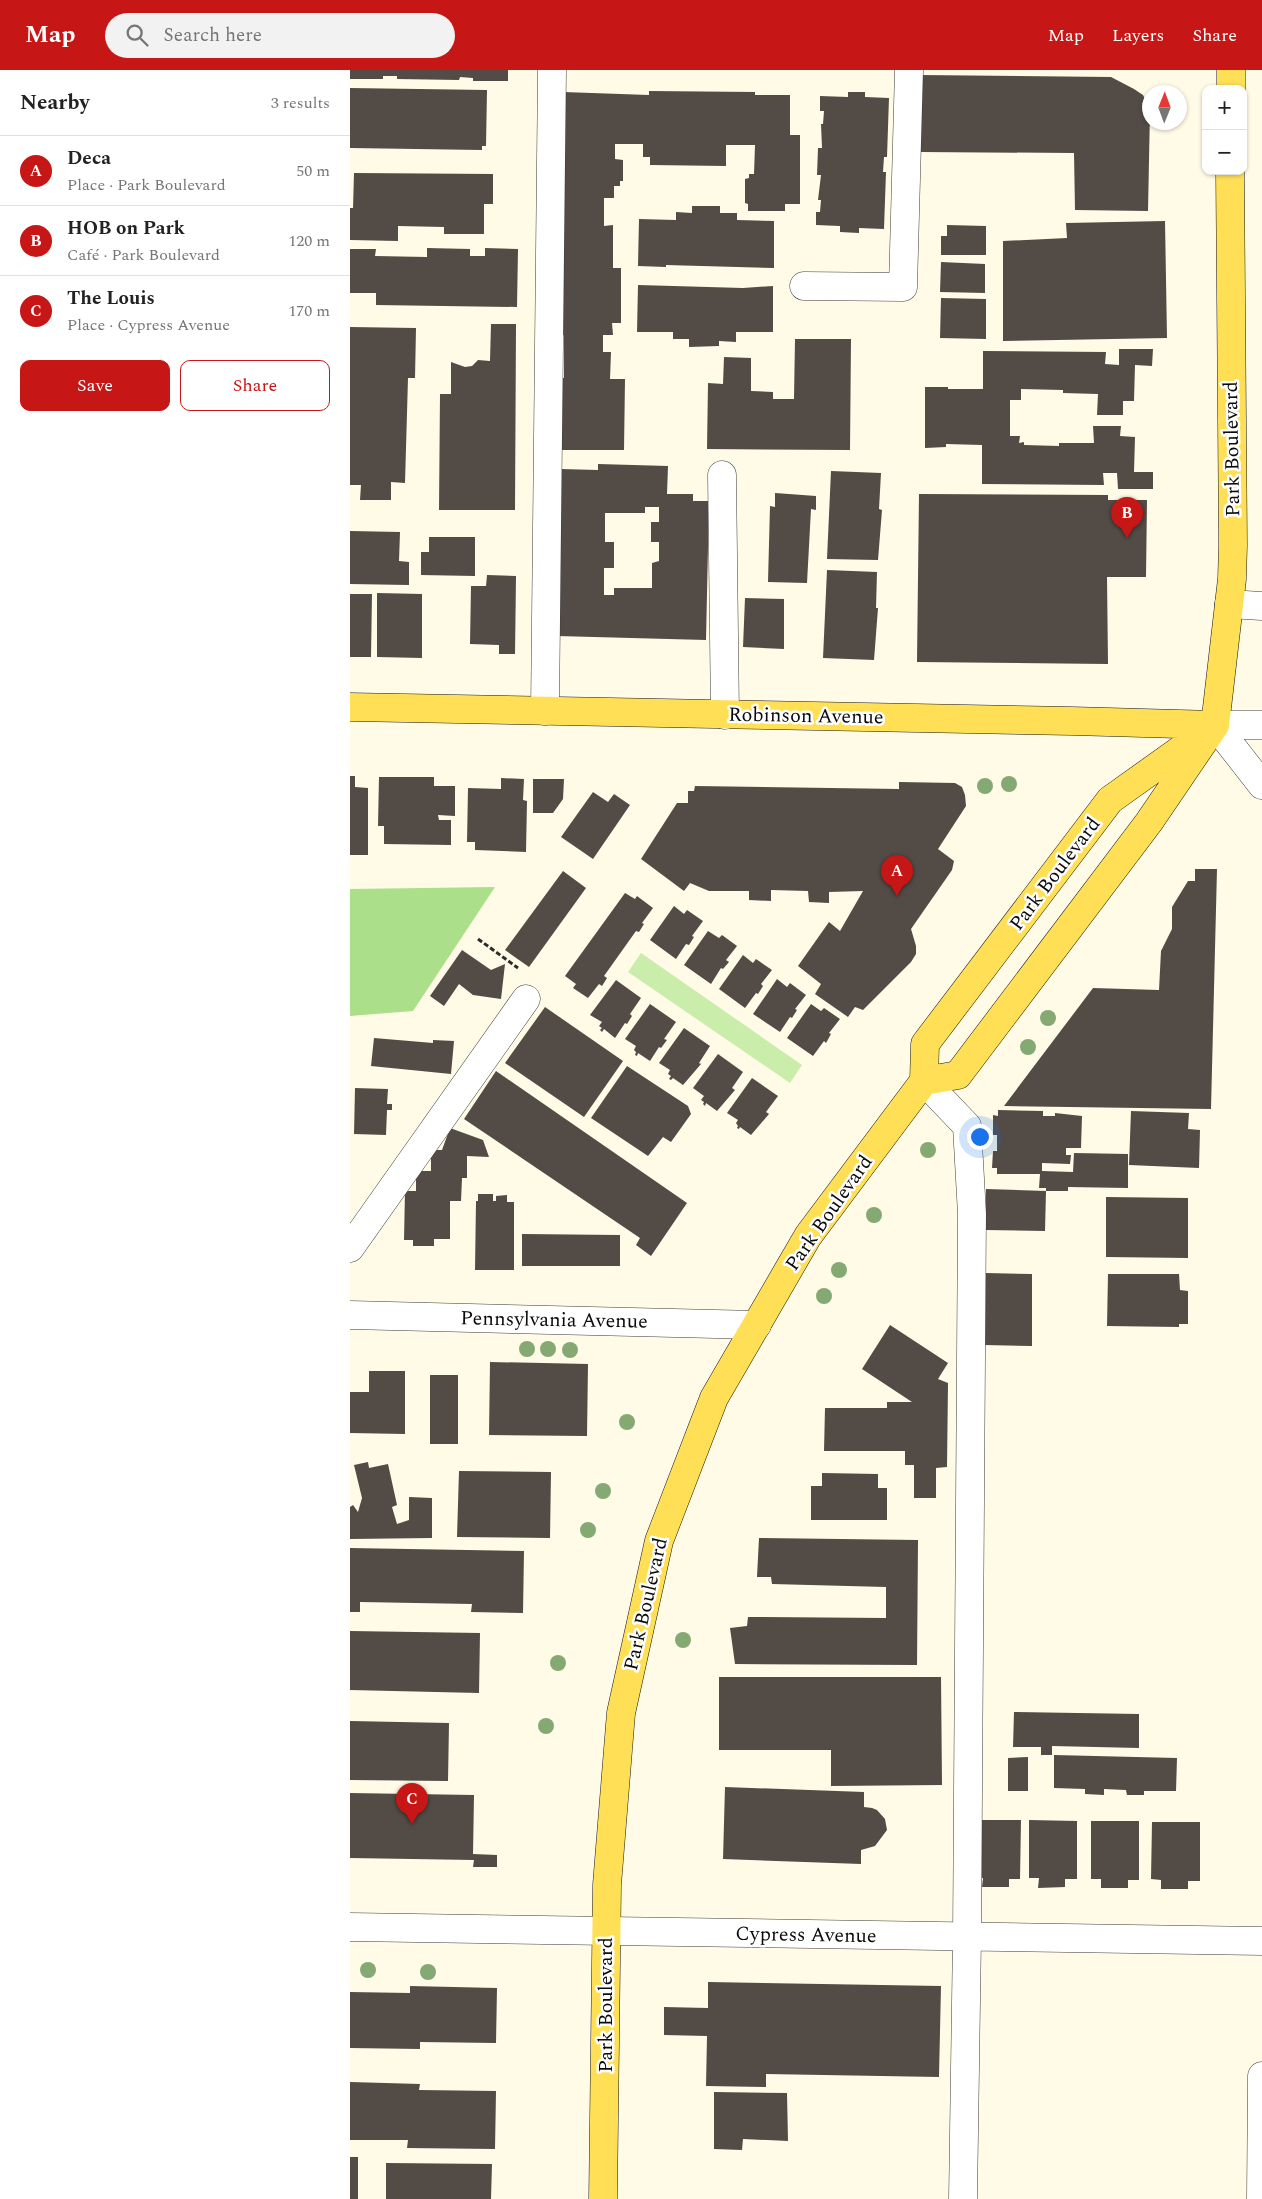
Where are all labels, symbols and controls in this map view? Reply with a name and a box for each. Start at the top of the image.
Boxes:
search box [105,13,455,58]
text: Map [25,17,75,53]
icon: search [123,21,151,49]
text: Search here [163,21,262,50]
text: Map [1048,22,1084,49]
text: Layers [1112,22,1164,49]
text: Share [1192,22,1237,49]
north arrow [1142,85,1187,130]
map controls [1202,85,1247,175]
button: + [1202,85,1247,130]
text: Nearby [20,87,90,119]
text: 3 results [271,91,330,115]
button: − [1202,130,1247,175]
text: Deca [67,144,111,173]
text: A [30,159,42,183]
text: 50 m [296,159,330,183]
text: Place · Park Boulevard [67,173,226,197]
text: HOB on Park [67,214,185,243]
text: B [30,229,42,253]
text: 120 m [288,229,330,253]
text: Café · Park Boulevard [67,243,220,267]
text: The Louis [67,284,155,313]
text: C [30,299,42,323]
text: 170 m [288,299,330,323]
text: Place · Cypress Avenue [67,313,230,337]
button: Save [20,360,170,411]
button: Share [180,360,330,411]
street label: Park Boulevard [1216,381,1248,517]
pin: B [1111,497,1143,538]
street label: Robinson Avenue [728,700,884,732]
street label: Park Boulevard [1002,811,1108,937]
pin: A [881,855,913,896]
your location [967,1124,993,1150]
street label: Park Boulevard [778,1149,880,1277]
street label: Pennsylvania Avenue [460,1303,648,1337]
street label: Park Boulevard [616,1535,676,1673]
pin: C [396,1783,428,1824]
street label: Cypress Avenue [735,1919,877,1951]
street label: Park Boulevard [591,1937,621,2073]

